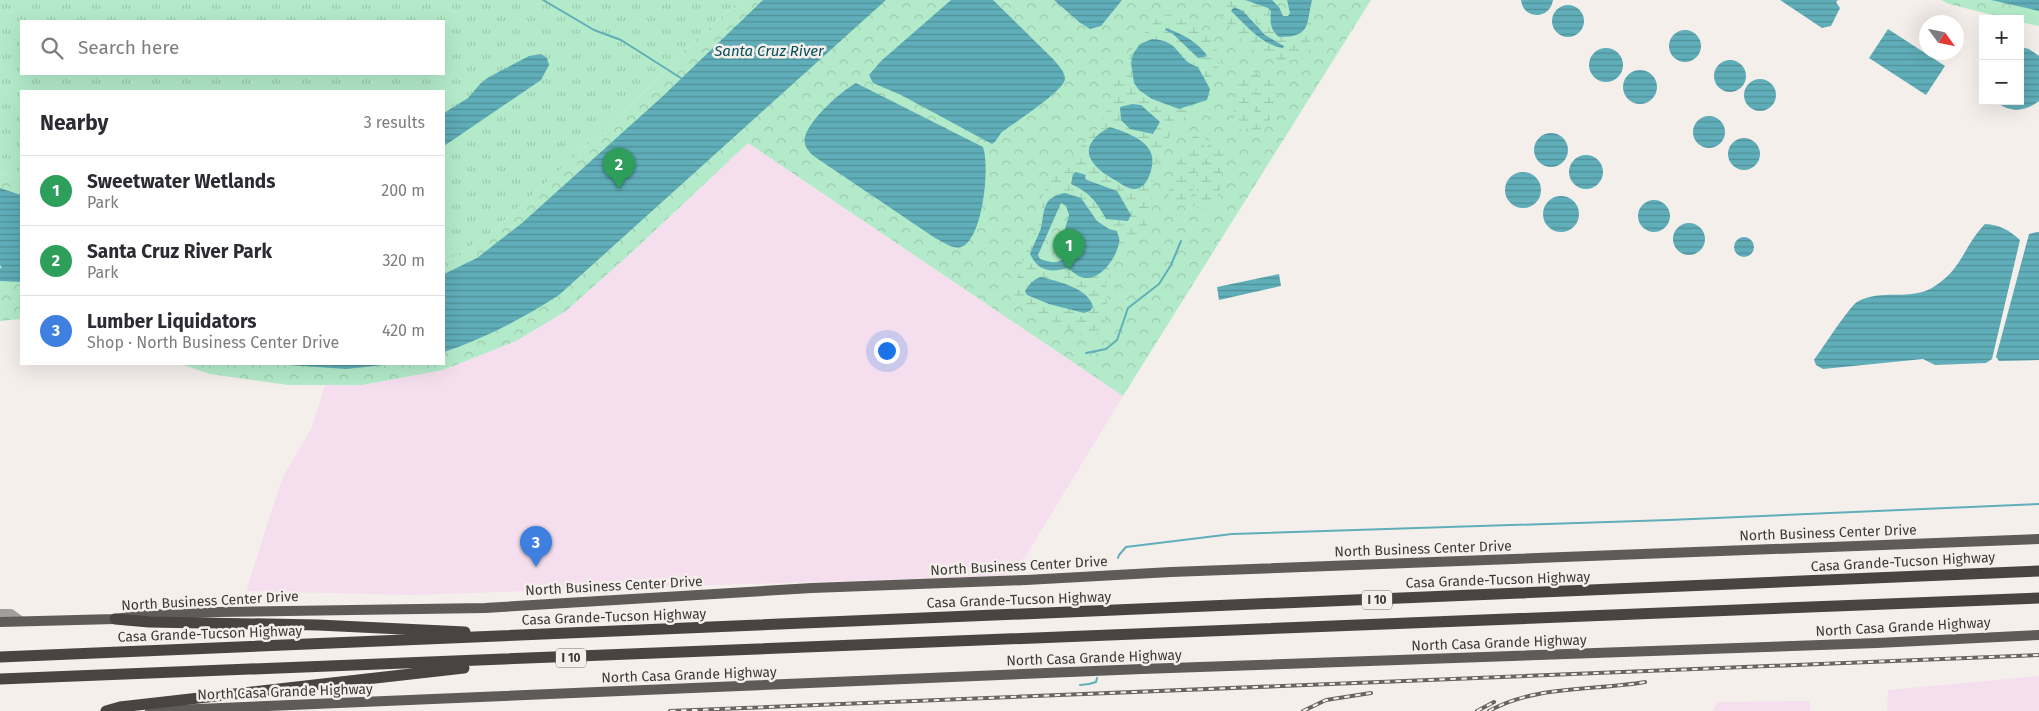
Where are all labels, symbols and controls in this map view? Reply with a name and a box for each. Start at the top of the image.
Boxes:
north arrow [1919,15,1964,60]
map controls [1979,15,2024,105]
button: + [1979,15,2024,60]
search box [20,20,445,75]
icon: search [38,34,66,62]
text: Search here [78,36,179,59]
water label: Santa Cruz River [713,42,825,60]
button: − [1979,60,2024,105]
text: Nearby [40,110,108,136]
text: 3 results [364,113,425,132]
pin: 2 [603,148,635,189]
text: Sweetwater Wetlands [87,170,275,193]
text: 1 [52,181,60,200]
text: 200 m [381,181,425,200]
text: Park [87,193,119,212]
pin: 1 [1053,229,1085,270]
text: Santa Cruz River Park [87,240,272,263]
text: 2 [52,251,60,270]
text: 320 m [382,251,425,270]
text: Park [87,263,119,282]
text: Lumber Liquidators [87,310,257,333]
text: 3 [52,321,60,340]
text: 420 m [382,321,425,340]
text: Shop · North Business Center Drive [87,333,339,352]
your location [874,338,900,364]
street label: North Business Center Drive [1739,521,1917,545]
pin: 3 [520,526,552,567]
street label: North Business Center Drive [1334,537,1512,561]
street label: Casa Grande-Tucson Highway [1810,549,1996,575]
street label: North Business Center Drive [930,553,1108,579]
street label: Casa Grande-Tucson Highway [1405,568,1591,592]
street label: North Business Center Drive [525,573,703,599]
street label: North Business Center Drive [121,588,299,614]
street label: Casa Grande-Tucson Highway [926,588,1112,612]
road number: I 10 [1362,590,1392,610]
street label: Casa Grande-Tucson Highway [521,605,707,629]
street label: North Casa Grande Highway [1815,614,1991,640]
street label: Casa Grande-Tucson Highway [117,622,303,646]
street label: North Casa Grande Highway [1411,631,1587,655]
street label: North Casa Grande Highway [1006,646,1182,670]
road number: I 10 [556,648,586,668]
street label: North Casa Grande Highway [601,663,777,687]
street label: North Casa Grande Highway [197,680,373,704]

